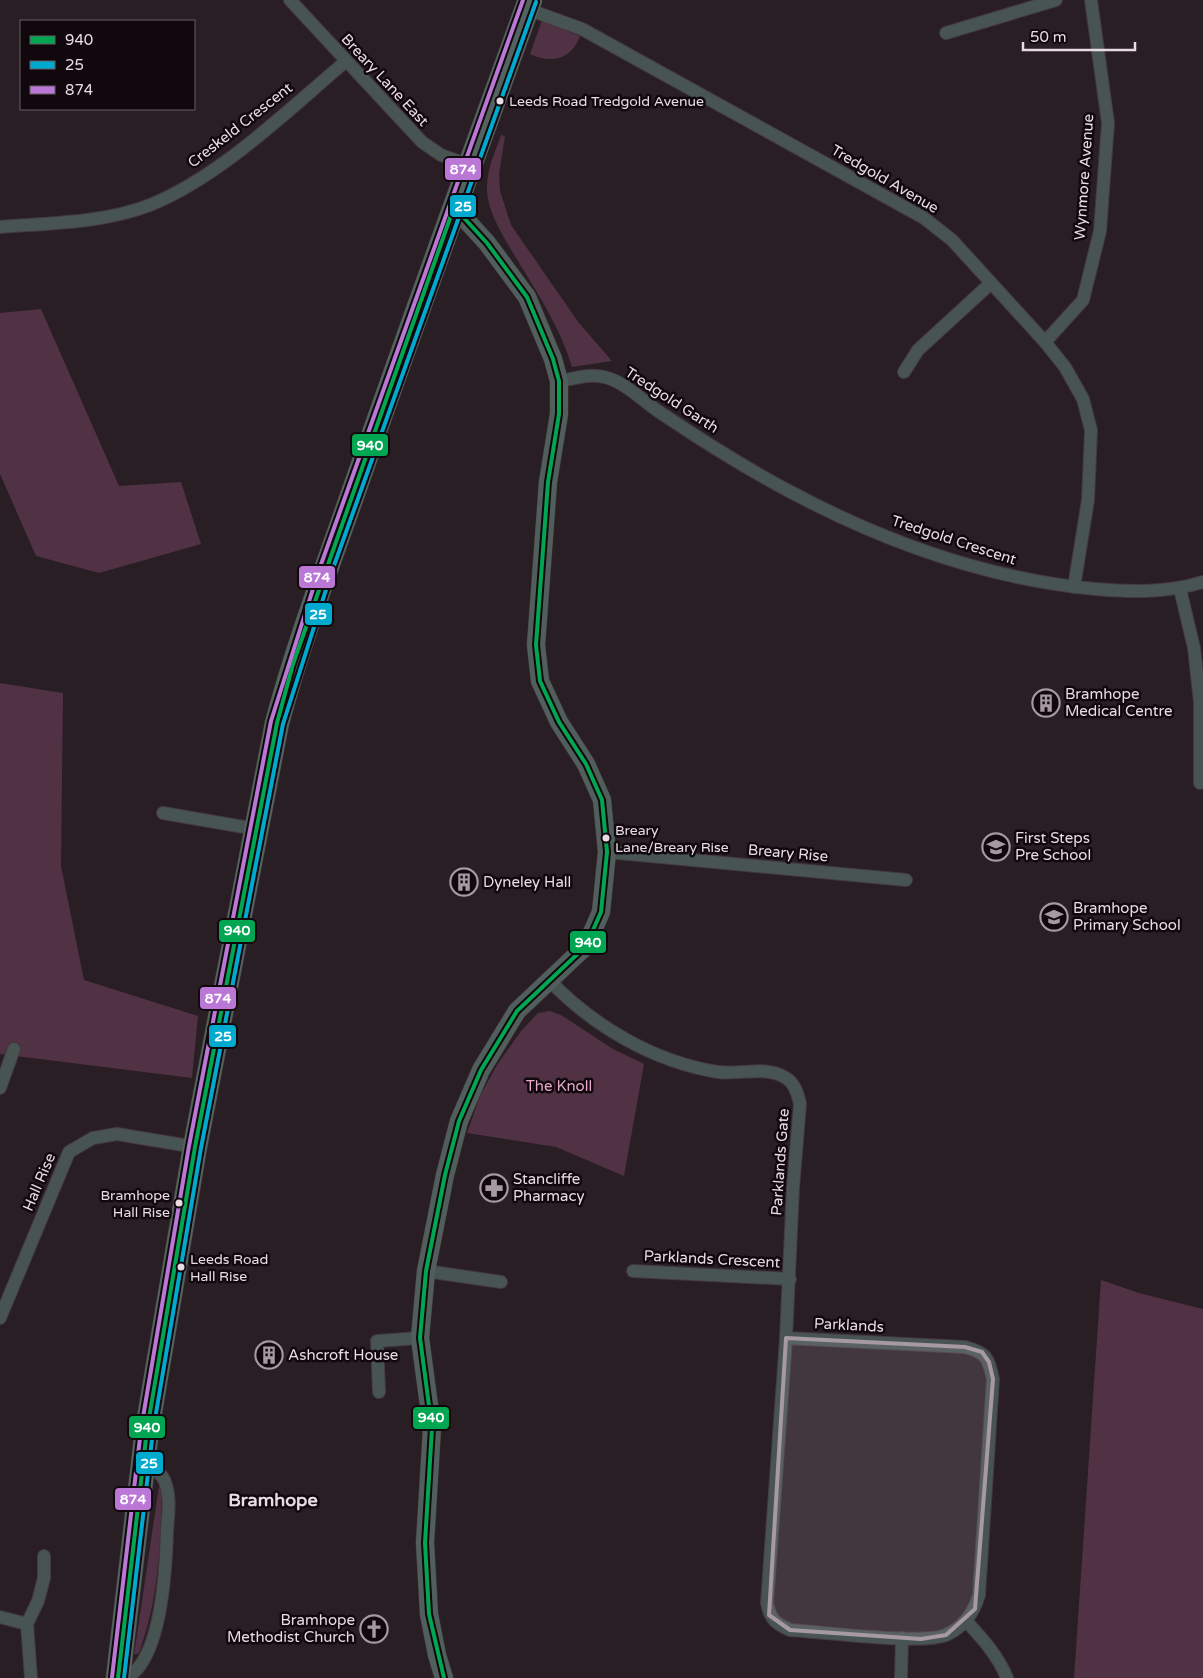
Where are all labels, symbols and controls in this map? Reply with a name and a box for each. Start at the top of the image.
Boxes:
legend [20,20,195,110]
scale bar [1023,20,1136,52]
text: 50 m [1030,28,1067,46]
street label: Breary Lane East [338,30,433,130]
text: 940 [65,31,93,49]
text: 25 [65,56,84,74]
street label: Creskeld Crescent [184,78,296,171]
text: 874 [65,81,93,99]
place label: Leeds Road Tredgold Avenue [509,93,704,110]
marker: Leeds Road Tredgold Avenue [495,96,505,106]
street label: Wynmore Avenue [1071,113,1097,241]
street label: Tredgold Avenue [828,141,942,217]
line badge: 874 [444,157,482,181]
text: 874 [450,161,476,178]
line badge: 25 [449,194,477,218]
text: 25 [454,198,472,215]
street label: Tredgold Garth [622,363,722,437]
line badge: 940 [351,433,389,457]
text: 940 [357,437,383,454]
street label: Tredgold Crescent [889,511,1019,569]
line badge: 874 [298,565,336,589]
text: 874 [304,569,330,586]
line badge: 25 [304,602,333,626]
text: 25 [309,606,327,623]
place label: Bramhope Medical Centre [1065,685,1172,720]
building icon: Bramhope Medical Centre [1031,688,1061,718]
place label: Breary Lane/Breary Rise [615,822,729,856]
place label: First Steps Pre School [1015,829,1091,864]
school or university icon: First Steps Pre School [981,832,1011,862]
marker: Breary Lane/Breary Rise [601,833,611,843]
street label: Breary Rise [747,841,829,865]
building icon: Dyneley Hall [449,867,479,897]
place label: Dyneley Hall [483,873,571,891]
place label: Bramhope Primary School [1073,899,1181,934]
school or university icon: Bramhope Primary School [1039,902,1069,932]
line badge: 940 [218,919,256,943]
text: 940 [224,922,250,939]
line badge: 940 [569,930,607,954]
text: 940 [575,934,601,951]
line badge: 874 [199,986,237,1010]
text: 874 [205,990,231,1007]
line badge: 25 [208,1024,237,1048]
text: 25 [214,1028,232,1045]
park label: The Knoll [526,1077,592,1095]
street label: Parklands Gate [767,1108,793,1216]
street label: Hall Rise [19,1150,59,1214]
place label: Stancliffe Pharmacy [513,1170,585,1205]
pharmacy icon: Stancliffe Pharmacy [479,1173,509,1203]
place label: Bramhope Hall Rise [101,1187,170,1221]
marker: Bramhope Hall Rise [174,1198,184,1208]
street label: Parklands Crescent [643,1246,781,1272]
place label: Leeds Road Hall Rise [190,1251,268,1285]
marker: Leeds Road Hall Rise [176,1262,186,1272]
street label: Parklands [814,1314,884,1336]
building icon: Ashcroft House [254,1340,284,1370]
place label: Ashcroft House [288,1346,398,1364]
line badge: 940 [412,1406,450,1430]
text: 940 [418,1409,444,1426]
line badge: 940 [128,1415,166,1439]
text: 940 [134,1419,160,1436]
line badge: 25 [135,1451,164,1475]
text: 25 [140,1455,158,1472]
line badge: 874 [114,1487,152,1511]
district label: Bramhope [228,1489,318,1511]
text: 874 [120,1491,146,1508]
place label: Bramhope Methodist Church [227,1611,355,1646]
church icon: Bramhope Methodist Church [359,1614,389,1644]

